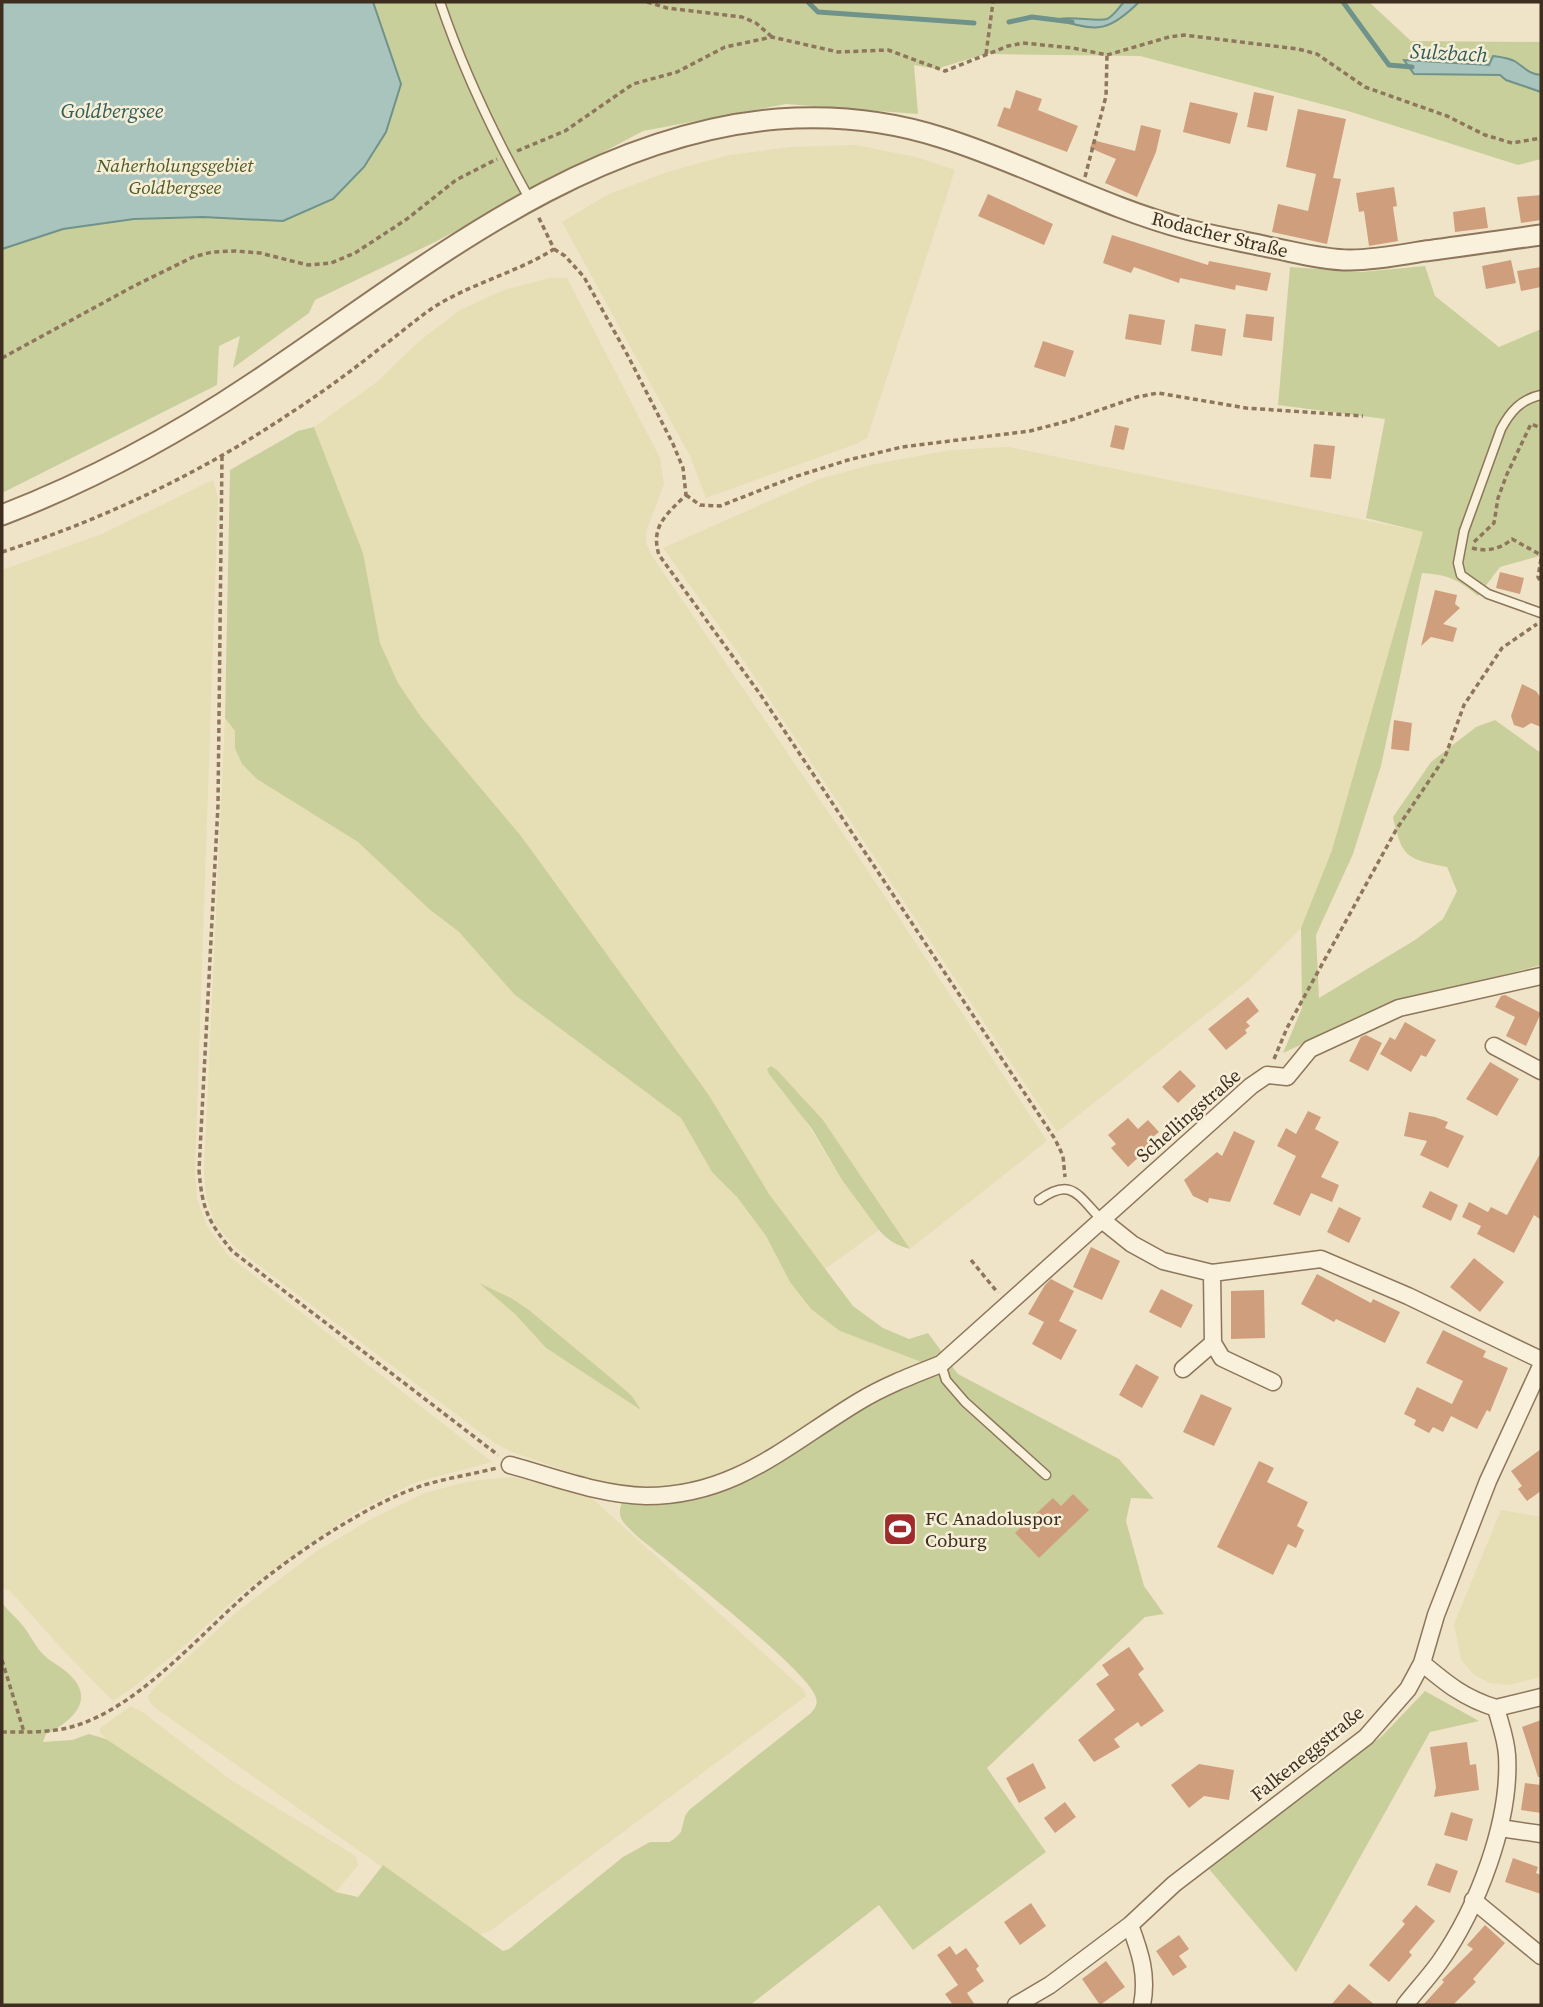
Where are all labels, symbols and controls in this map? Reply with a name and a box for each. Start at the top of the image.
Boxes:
water label: Sulzbach [1409,36,1489,69]
water label: Goldbergsee [61,96,164,125]
park label: Naherholungsgebiet Goldbergsee [96,152,254,200]
street label: Rodacher Straße [1149,204,1291,264]
street label: Schellingstraße [1130,1062,1246,1168]
place label: FC Anadoluspor Coburg [925,1505,1061,1553]
sports icon: FC Anadoluspor Coburg [881,1510,919,1548]
street label: Falkeneggstraße [1245,1699,1369,1807]

